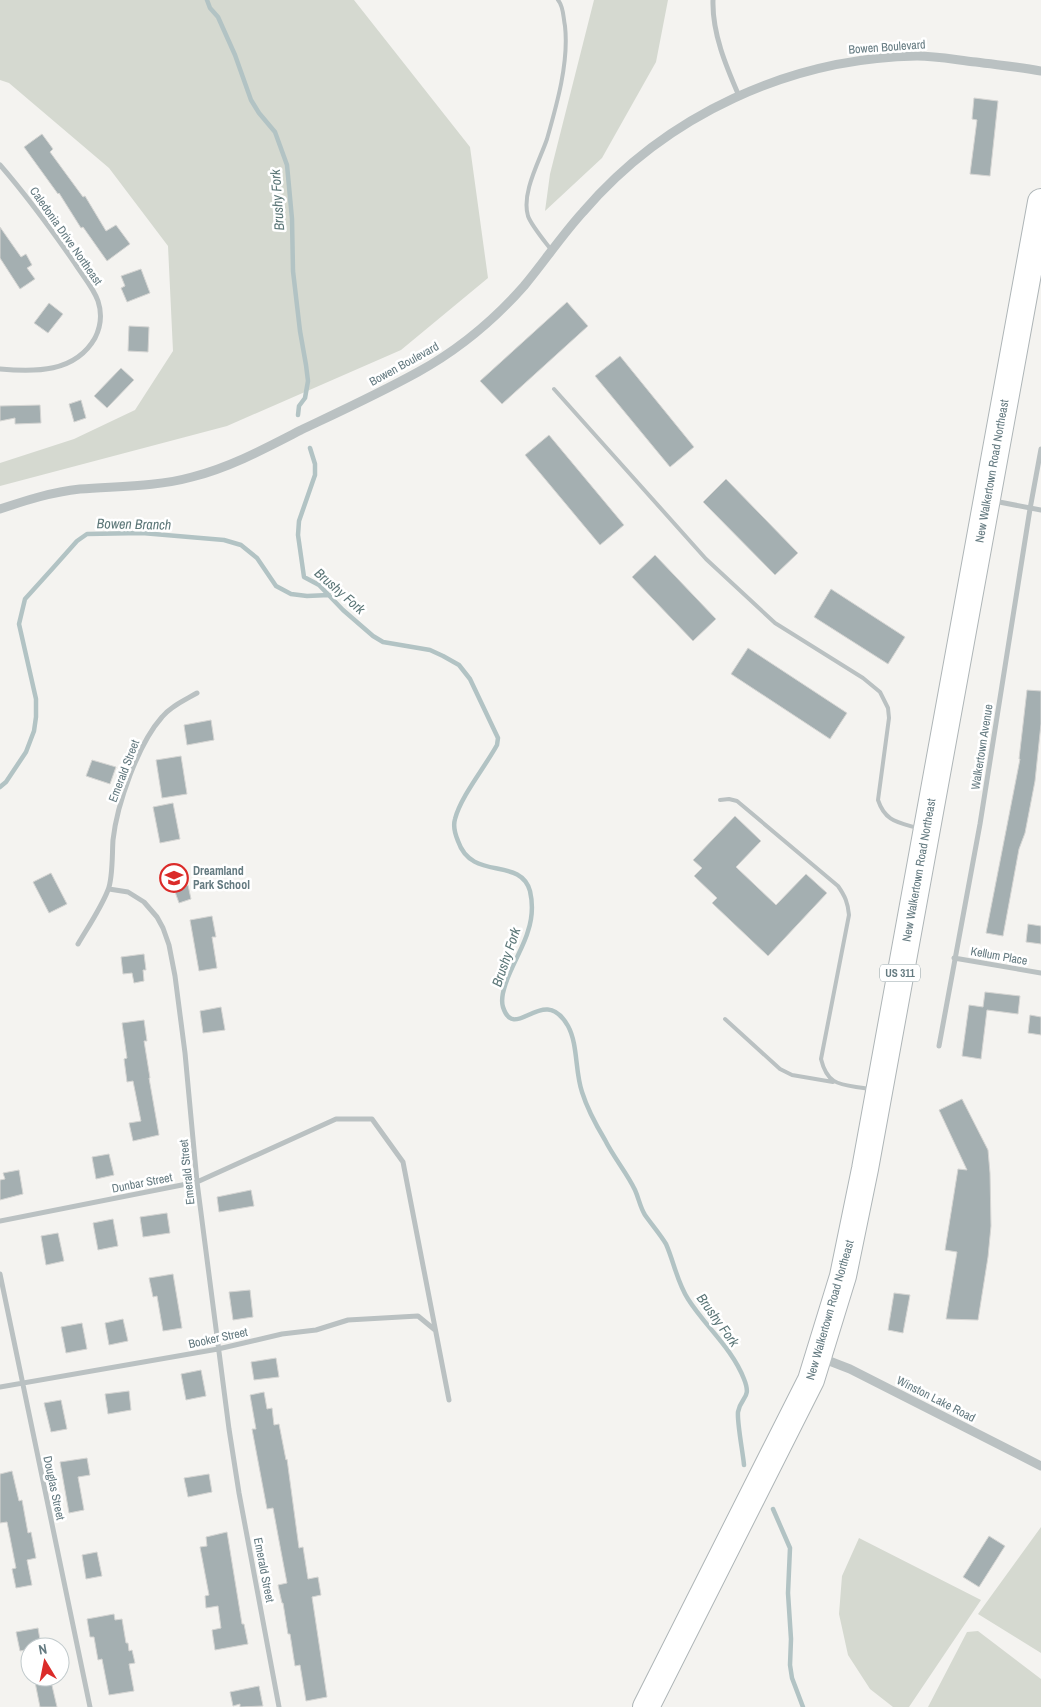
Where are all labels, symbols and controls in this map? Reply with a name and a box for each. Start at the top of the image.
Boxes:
street label: Bowen Boulevard [848,36,926,58]
water label: Brushy Fork [266,167,288,231]
street label: Caledonia Drive Northeast [26,184,106,289]
street label: Bowen Boulevard [366,338,442,390]
street label: New Walkertown Road Northeast [972,398,1013,544]
water label: Bowen Branch [97,514,171,534]
water label: Brushy Fork [311,564,370,619]
street label: Walkertown Avenue [967,703,997,791]
street label: Emerald Street [105,737,143,805]
street label: New Walkertown Road Northeast [899,797,940,943]
school or university icon: Dreamland Park School [159,863,189,893]
place label: Dreamland Park School [193,863,250,893]
water label: Brushy Fork [487,924,525,989]
street label: Kellum Place [969,943,1029,969]
road number: US 311 [880,964,920,981]
street label: Emerald Street [176,1138,198,1205]
street label: Dunbar Street [110,1169,174,1197]
street label: New Walkertown Road Northeast [802,1238,858,1382]
water label: Brushy Fork [693,1290,744,1351]
street label: Booker Street [187,1324,249,1352]
street label: Winston Lake Road [894,1372,978,1426]
street label: Douglas Street [39,1455,69,1522]
street label: Emerald Street [250,1536,278,1604]
north arrow [20,1637,70,1687]
text: N [37,1640,48,1659]

